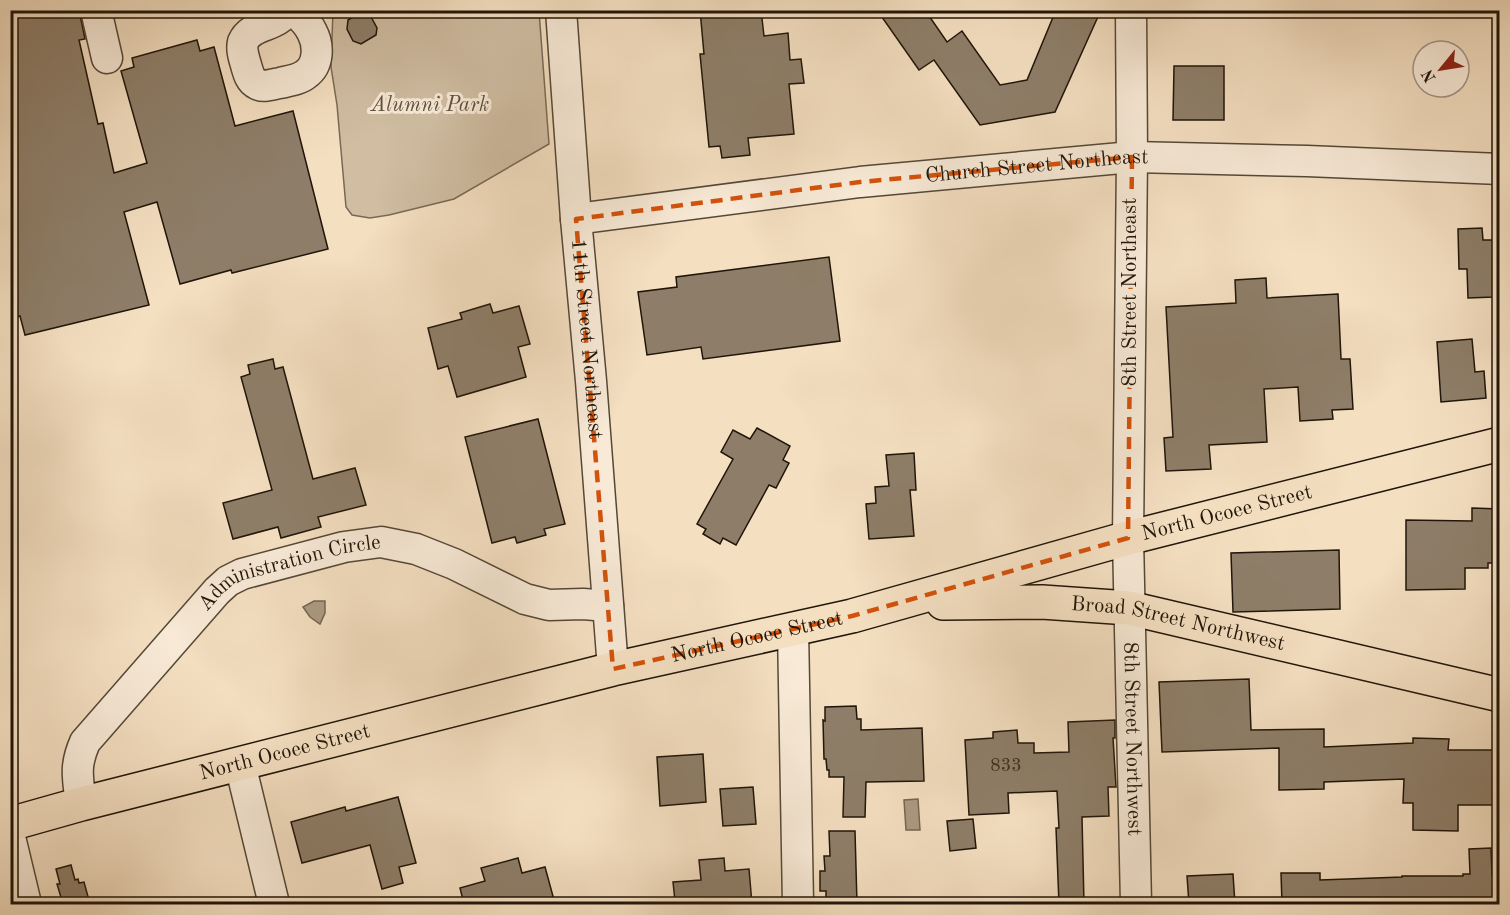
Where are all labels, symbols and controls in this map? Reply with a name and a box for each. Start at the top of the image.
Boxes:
north arrow [1411,39,1471,99]
text: N [1419,66,1440,85]
park label: Alumni Park [370,95,489,116]
street label: Church Street Northeast [924,147,1149,186]
street label: 8th Street Northeast [1120,198,1141,386]
street label: 11th Street Northeast [567,238,606,440]
street label: North Ocoee Street [1139,481,1314,545]
street label: Administration Circle [194,532,382,615]
street label: Broad Street Northwest [1070,594,1287,655]
street label: North Ocoee Street [669,608,845,666]
street label: 8th Street Northwest [1120,642,1145,836]
street label: North Ocoee Street [197,721,372,784]
house number: 833 [990,757,1022,775]

